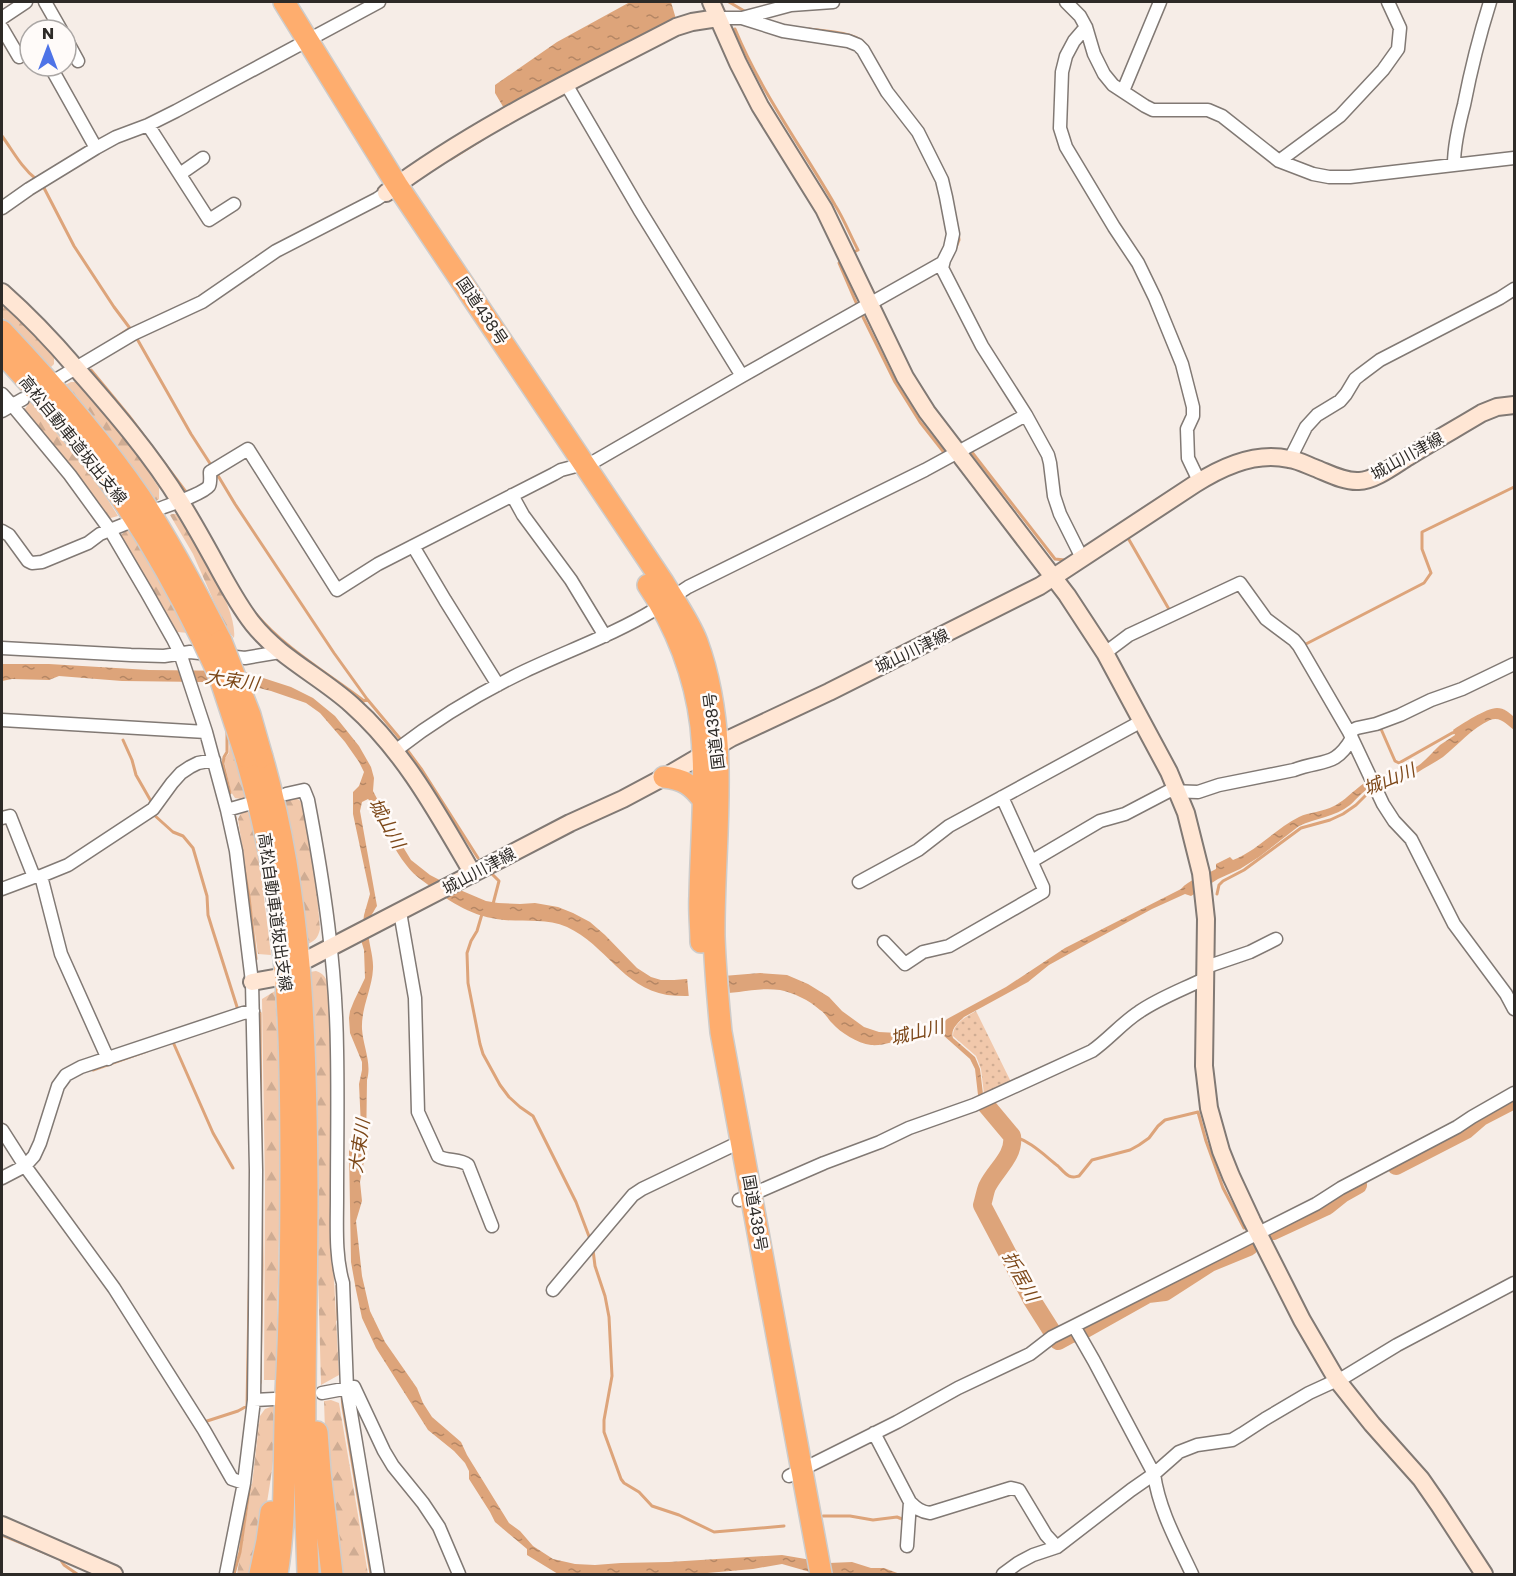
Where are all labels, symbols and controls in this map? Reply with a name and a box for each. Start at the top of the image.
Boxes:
north arrow [18,18,78,78]
text: N [42,22,54,45]
street label: 国道438号 [451,272,513,350]
street label: 高松自動車道坂出支線 [14,371,132,509]
street label: 城山川津線 [1366,427,1448,485]
street label: 城山川津線 [871,623,953,679]
water label: 大束川 [204,664,262,696]
street label: 国道438号 [698,691,730,771]
water label: 城山川 [1359,757,1421,801]
water label: 城山川 [363,793,412,854]
street label: 高松自動車道坂出支線 [252,831,298,993]
street label: 城山川津線 [438,842,520,900]
water label: 城山川 [888,1013,948,1051]
water label: 大束川 [343,1116,375,1174]
street label: 国道438号 [737,1173,773,1253]
water label: 折居川 [997,1246,1046,1307]

